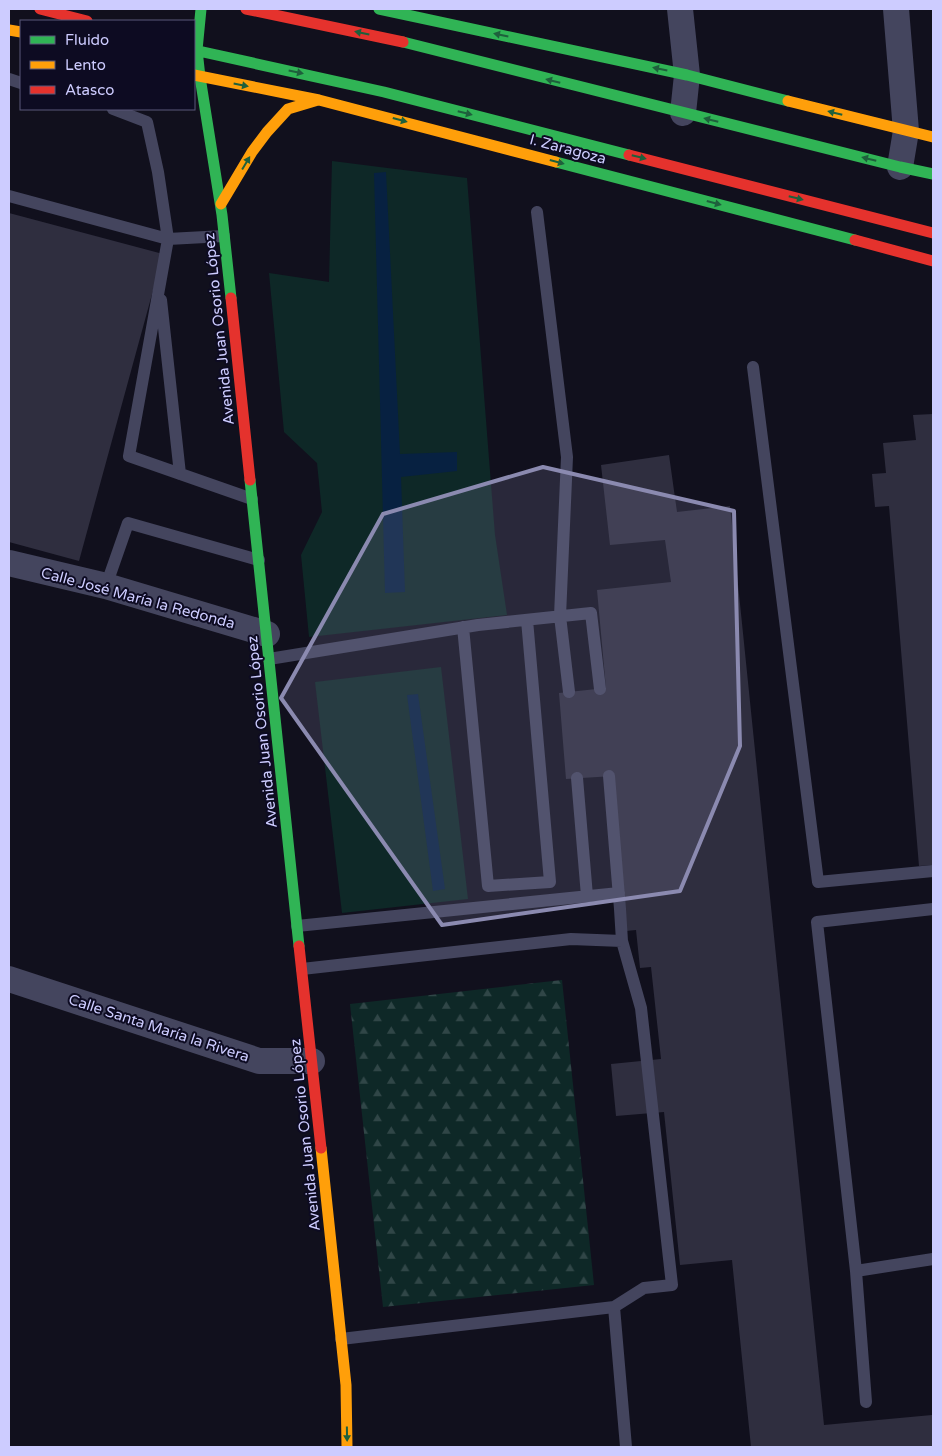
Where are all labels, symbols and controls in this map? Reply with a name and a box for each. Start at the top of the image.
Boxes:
legend [20,20,195,110]
one-way arrow [354,29,369,37]
text: Fluido [65,31,109,49]
one-way arrow [493,31,509,39]
text: Lento [65,56,106,74]
one-way arrow [653,65,668,73]
one-way arrow [288,68,303,76]
one-way arrow [546,76,561,84]
text: Atasco [65,81,114,99]
one-way arrow [234,81,249,89]
one-way arrow [827,108,842,116]
one-way arrow [457,109,472,117]
one-way arrow [393,116,408,124]
one-way arrow [703,116,718,124]
street label: I. Zaragoza [528,130,608,168]
one-way arrow [632,154,647,162]
one-way arrow [861,155,876,163]
one-way arrow [242,156,251,169]
one-way arrow [550,158,565,166]
one-way arrow [789,194,804,202]
one-way arrow [707,200,722,208]
street label: Avenida Juan Osorio López [200,232,238,426]
street label: Calle José María la Redonda [39,563,237,633]
street label: Avenida Juan Osorio López [243,635,281,829]
street label: Calle Santa María la Rivera [66,990,252,1066]
street label: Avenida Juan Osorio López [286,1038,324,1232]
one-way arrow [343,1426,351,1442]

